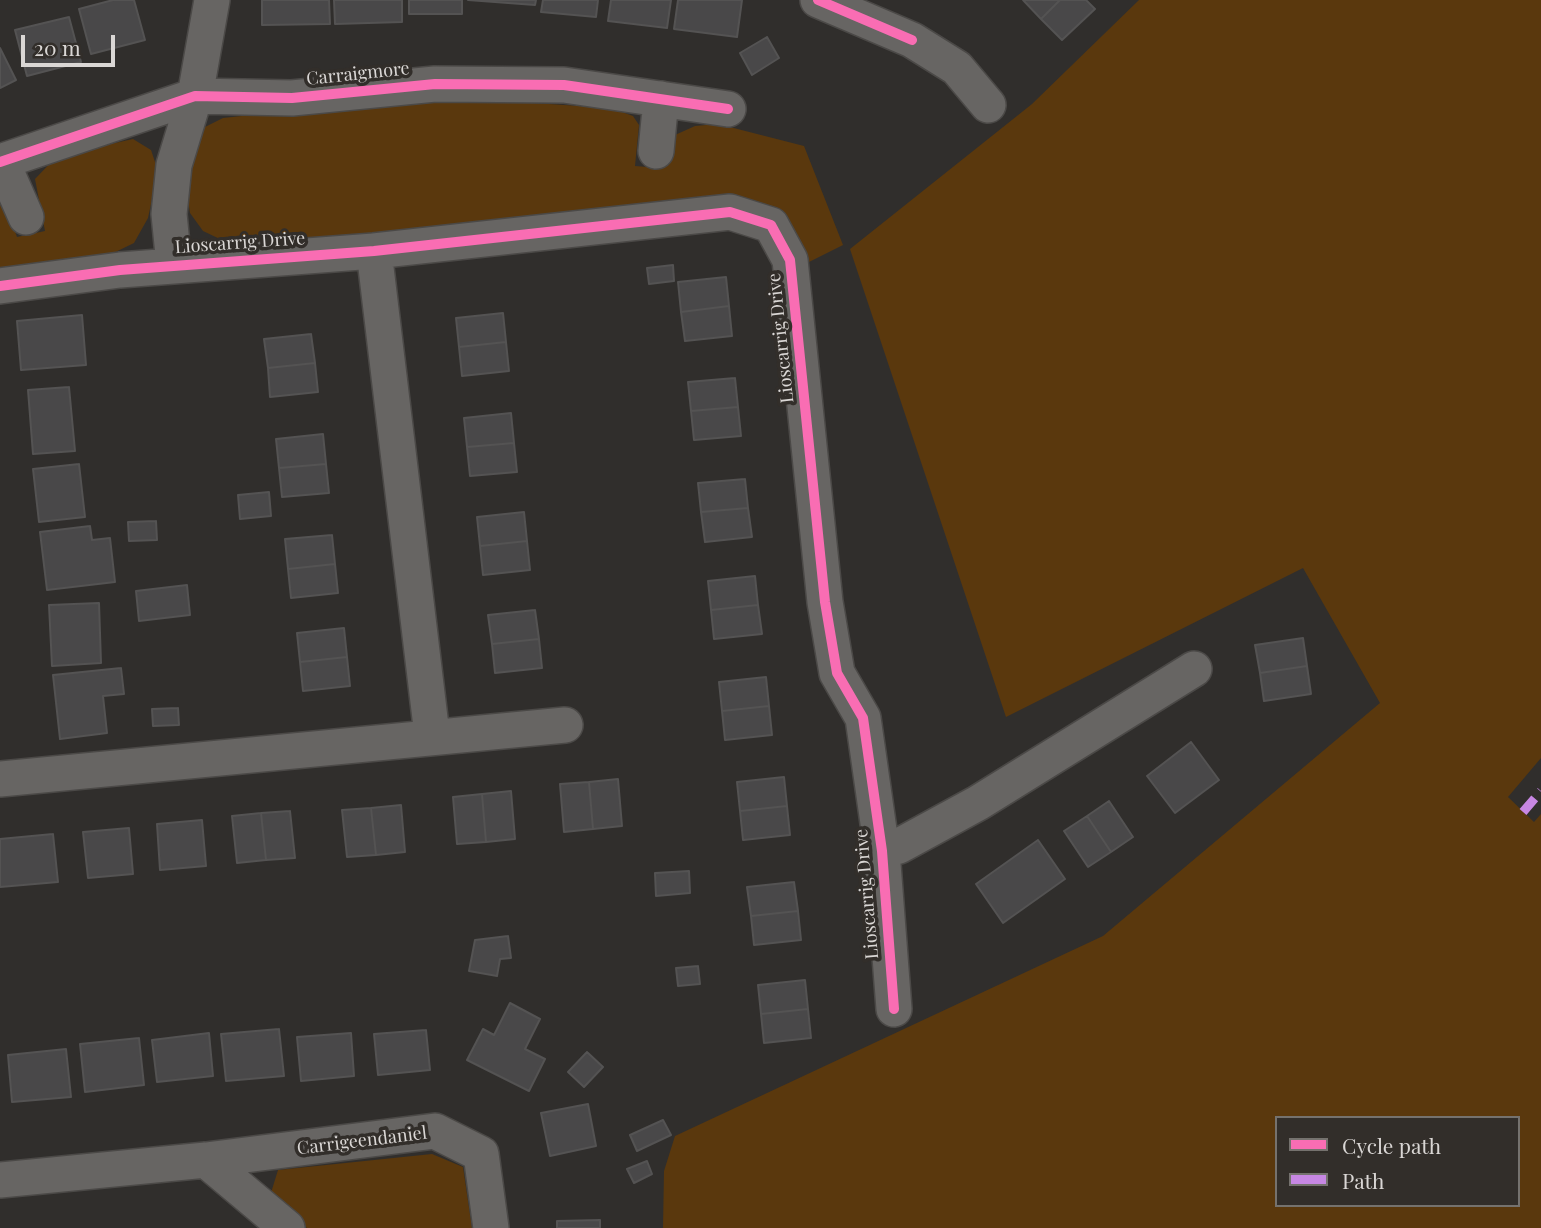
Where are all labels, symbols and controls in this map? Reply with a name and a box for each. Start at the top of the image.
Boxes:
scale bar [24,21,119,65]
text: 20 m [34,33,81,61]
street label: Carraigmore [305,58,411,90]
street label: Lioscarrig Drive [174,228,306,258]
street label: Lioscarrig Drive [763,272,799,404]
street label: Lioscarrig Drive [851,828,883,960]
legend [1275,1116,1520,1207]
street label: Carrigeendaniel [296,1122,428,1160]
text: Cycle path [1342,1131,1441,1159]
text: Path [1342,1166,1384,1194]

